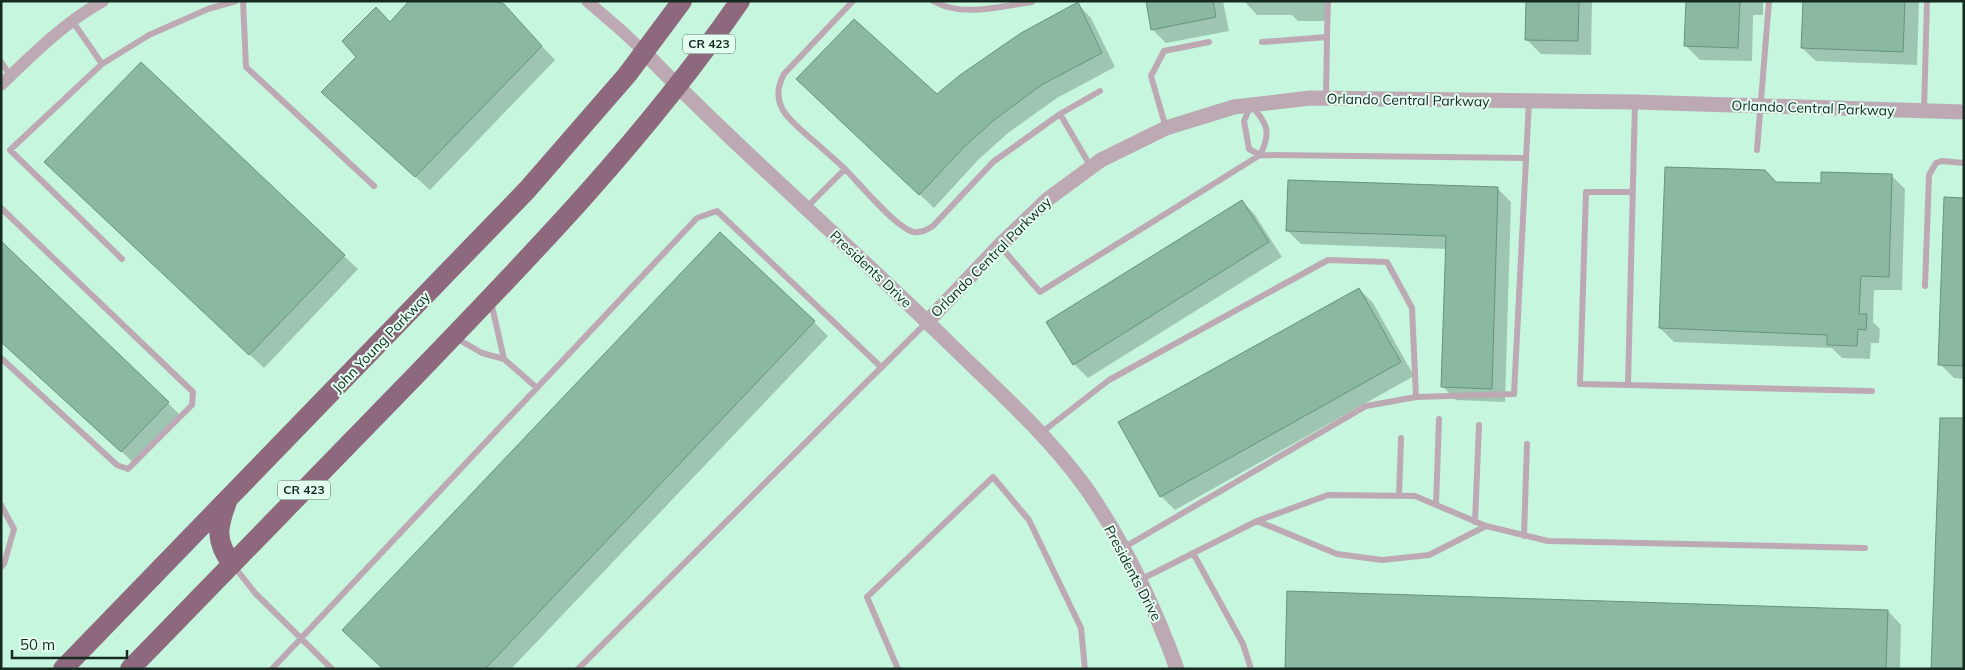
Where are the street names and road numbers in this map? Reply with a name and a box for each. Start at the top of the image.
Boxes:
road number: CR 423 [683,34,735,54]
street label: Orlando Central Parkway [1326,90,1490,110]
street label: Orlando Central Parkway [1731,96,1895,120]
street label: Orlando Central Parkway [927,193,1055,321]
street label: Presidents Drive [826,226,916,312]
street label: John Young Parkway [328,287,434,396]
road number: CR 423 [278,480,330,500]
street label: Presidents Drive [1100,522,1166,624]

